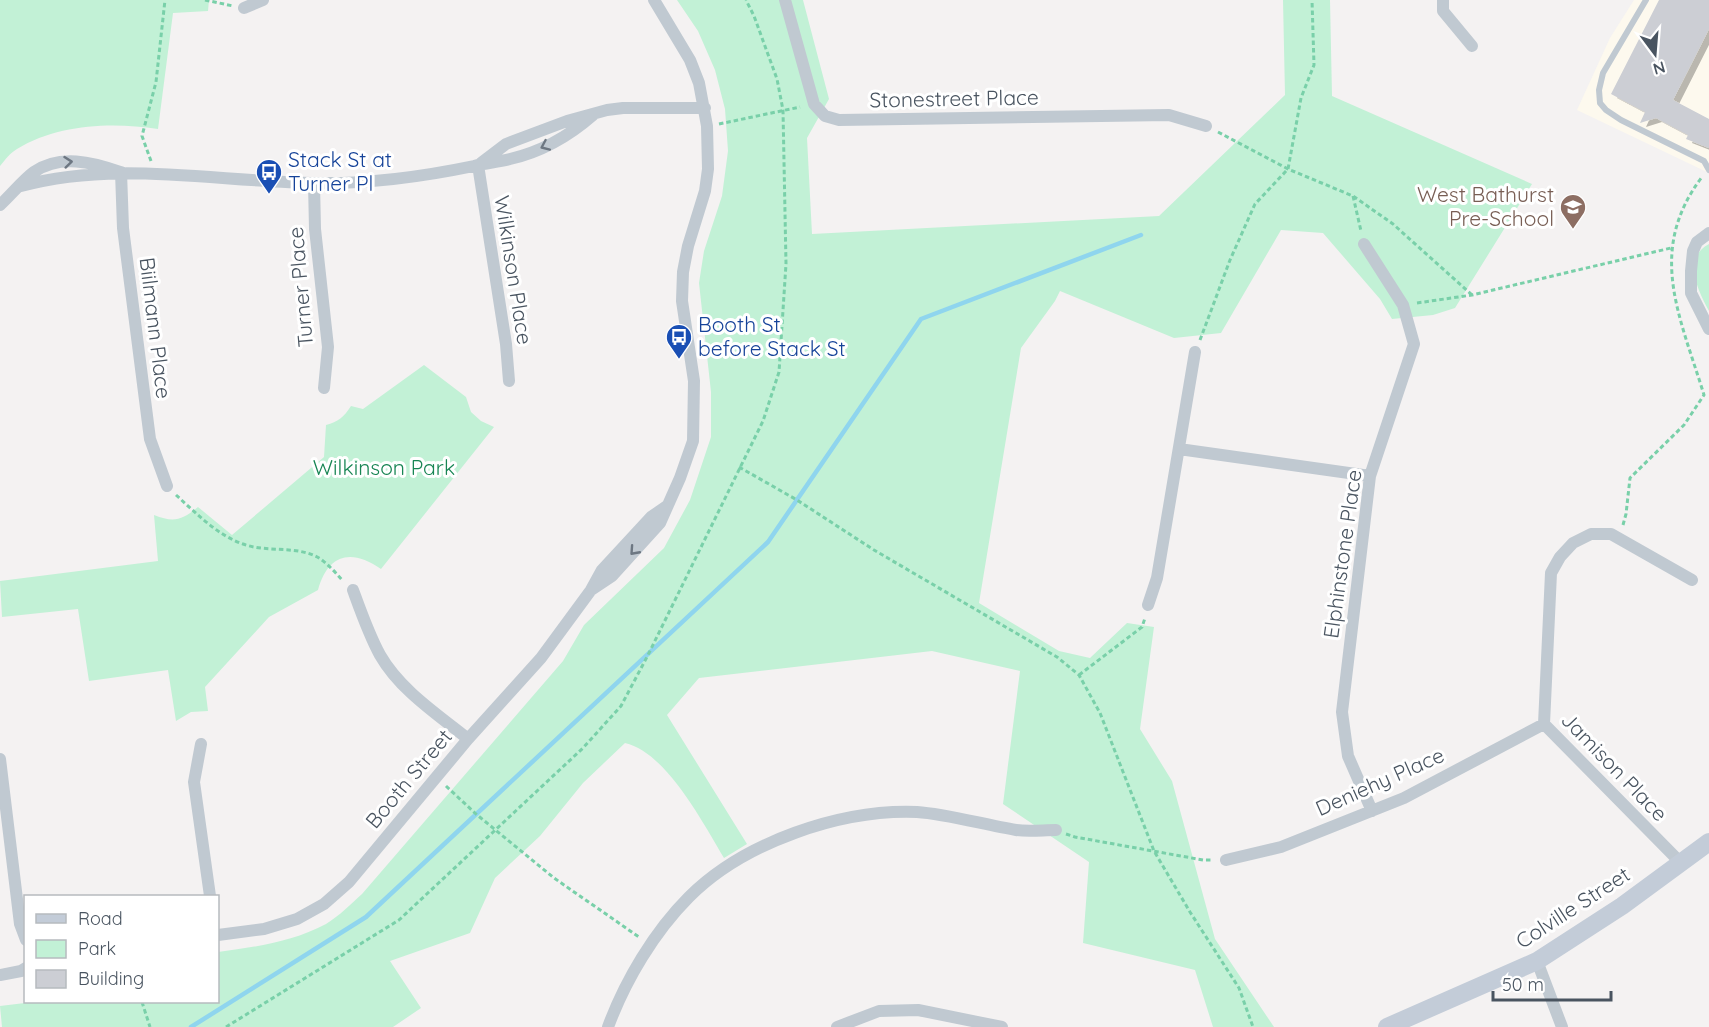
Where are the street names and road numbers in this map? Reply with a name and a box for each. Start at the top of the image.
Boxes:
street label: Stonestreet Place [869,84,1039,112]
street label: Wilkinson Place [489,193,539,346]
street label: Turner Place [282,226,318,348]
street label: Biilmann Place [134,256,178,400]
street label: Elphinstone Place [1317,468,1367,640]
street label: Jamison Place [1556,706,1673,826]
street label: Booth Street [359,724,457,833]
street label: Deniehy Place [1311,741,1448,821]
street label: Colville Street [1511,861,1634,954]

